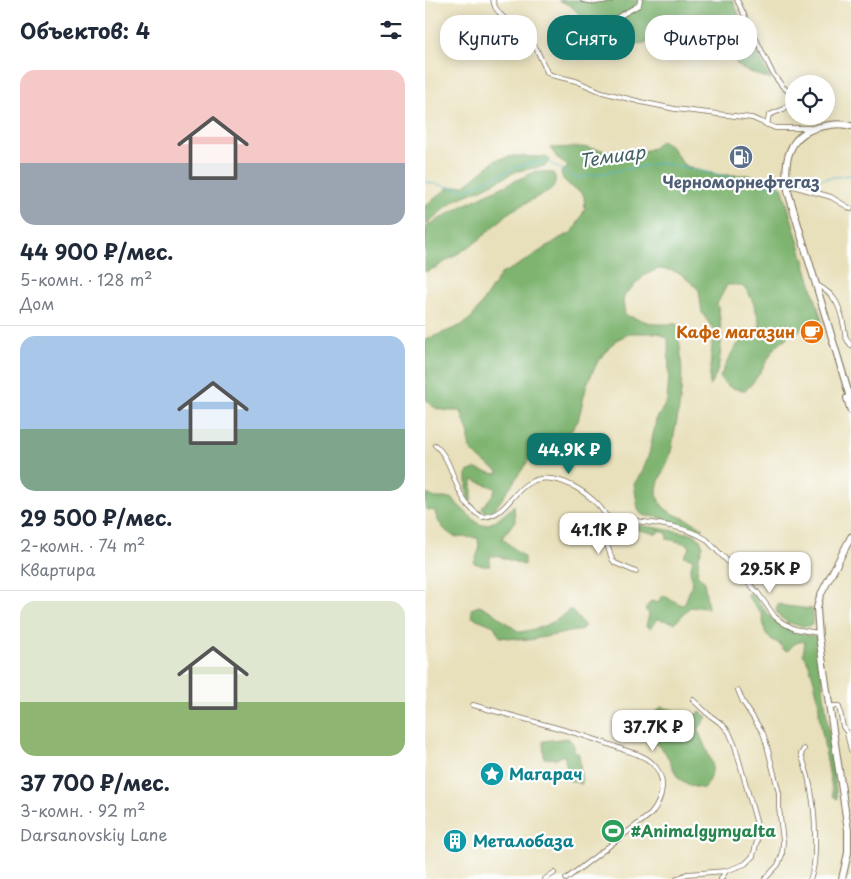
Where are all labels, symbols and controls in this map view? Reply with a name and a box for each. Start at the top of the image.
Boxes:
text: Объектов: 4 [20,14,150,46]
chip: Купить [440,15,537,60]
chip: Снять [547,15,635,60]
chip: Фильтры [645,15,757,60]
icon: filters [377,16,405,44]
map controls [785,75,835,125]
button: locate [785,75,835,125]
icon: home [168,103,258,193]
water label: Темиар [577,137,648,173]
fuel station icon: Черноморнефтегаз [728,144,754,170]
place label: Черноморнефтегаз [662,169,820,193]
text: 44 900 ₽/мес. [20,235,173,267]
text: 5-комн. · 128 m² [20,267,152,291]
text: Дом [20,291,54,315]
place label: Кафе магазин [676,319,795,343]
cafe icon: Кафе магазин [799,319,825,345]
icon: home [168,368,258,458]
pin: 44.9K ₽ [523,432,615,475]
text: 44.9K ₽ [538,437,600,461]
text: 29 500 ₽/мес. [20,501,172,533]
pin: 41.1K ₽ [553,512,645,555]
text: 41.1K ₽ [570,517,628,541]
text: 2-комн. · 74 m² [20,533,145,557]
pin: 29.5K ₽ [724,552,816,594]
text: 29.5K ₽ [740,556,800,580]
text: Квартира [20,557,95,581]
icon: home [168,633,258,723]
pin: 37.7K ₽ [607,710,699,752]
text: 37.7K ₽ [623,714,683,738]
place icon: Магарач [479,761,505,787]
place label: Магарач [509,761,582,785]
text: 37 700 ₽/мес. [20,766,170,798]
text: 3-комн. · 92 m² [20,798,145,822]
sports icon: #Animalgymyalta [600,818,626,844]
place label: #Animalgymyalta [631,818,776,842]
text: Darsanovskiy Lane [20,822,167,846]
building icon: Металобаза [442,828,468,854]
place label: Металобаза [473,828,574,852]

